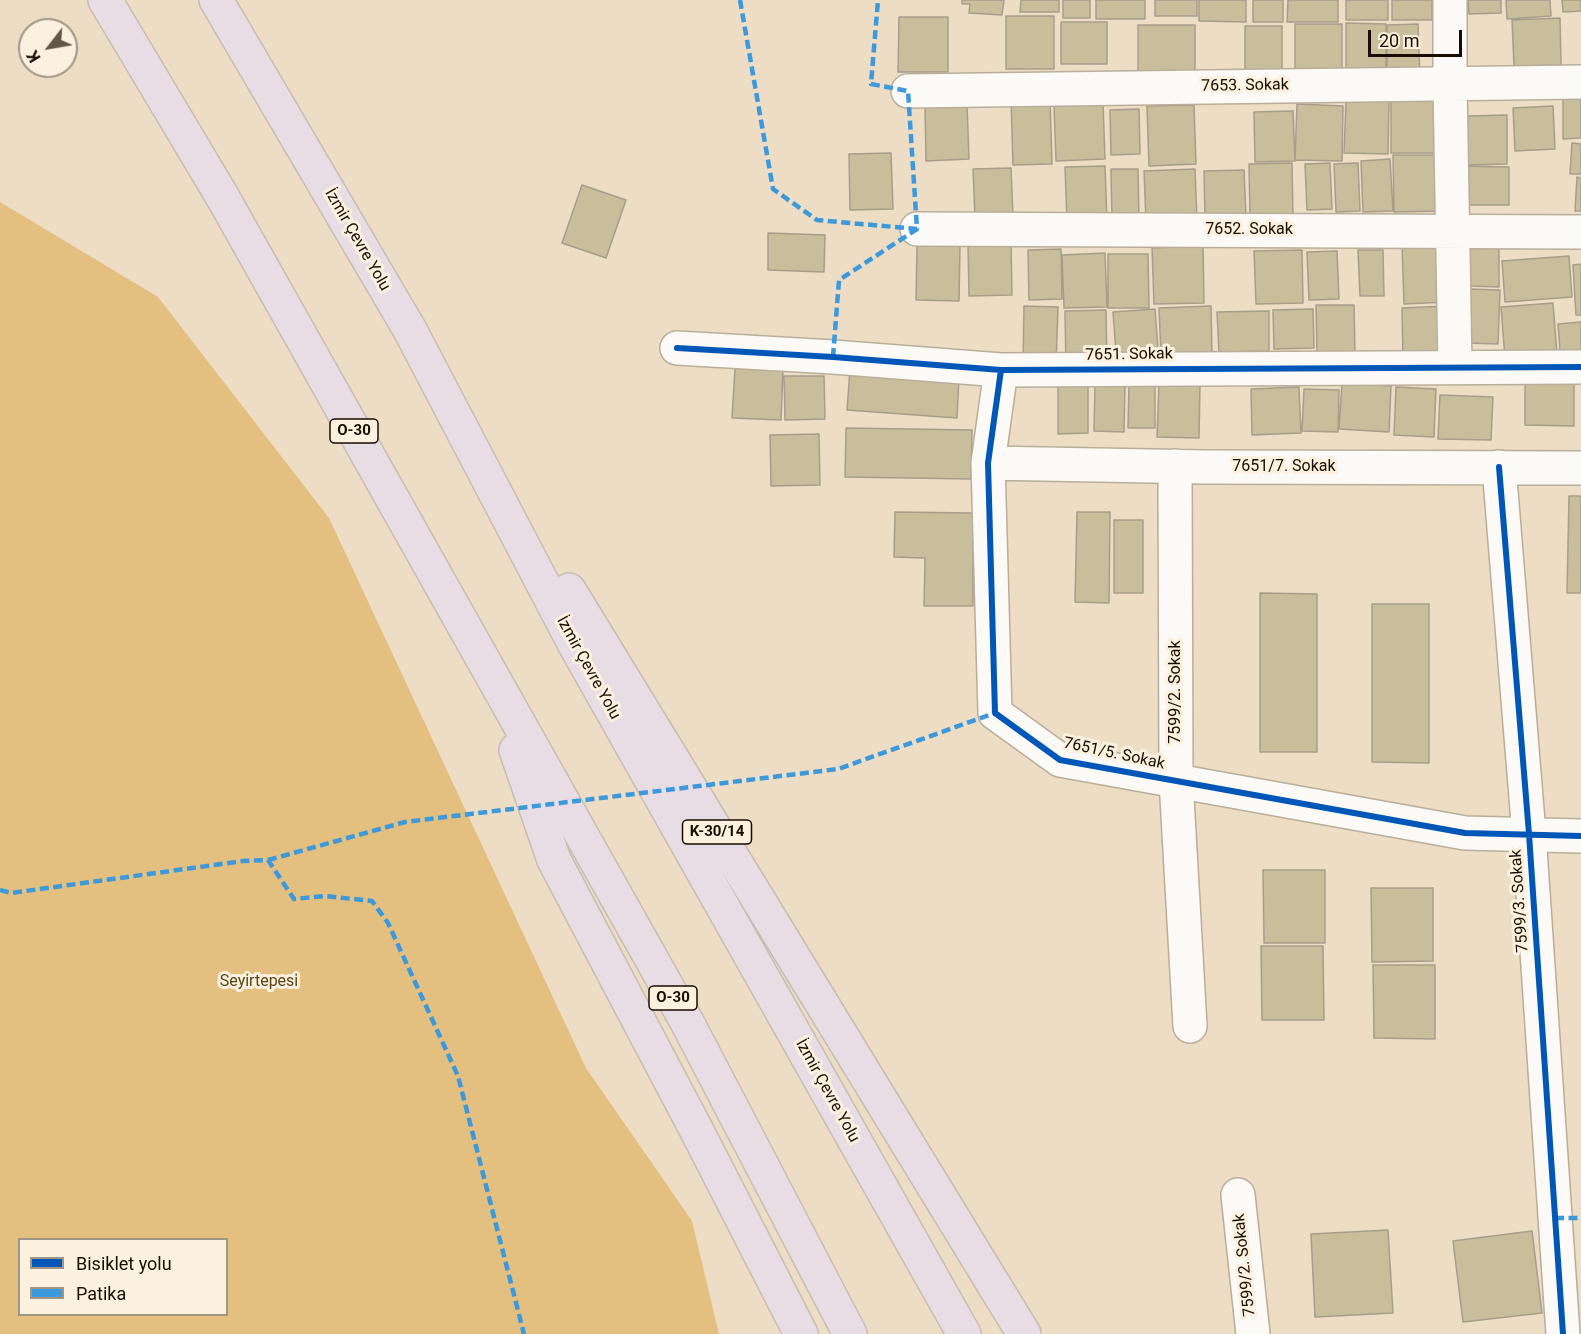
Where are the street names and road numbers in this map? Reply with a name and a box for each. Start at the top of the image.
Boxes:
street label: 7653. Sokak [1201,76,1289,96]
street label: İzmir Çevre Yolu [320,185,394,295]
street label: 7652. Sokak [1205,220,1293,240]
street label: 7651. Sokak [1085,345,1173,365]
road number: O-30 [330,419,378,443]
street label: 7651/7. Sokak [1232,457,1336,477]
street label: İzmir Çevre Yolu [552,613,624,723]
street label: 7599/2. Sokak [1166,640,1186,744]
street label: 7651/5. Sokak [1061,734,1167,774]
road number: K-30/14 [682,820,752,844]
street label: 7599/3. Sokak [1507,849,1533,953]
road number: O-30 [649,986,697,1010]
street label: İzmir Çevre Yolu [791,1036,863,1146]
street label: 7599/2. Sokak [1230,1213,1260,1317]

